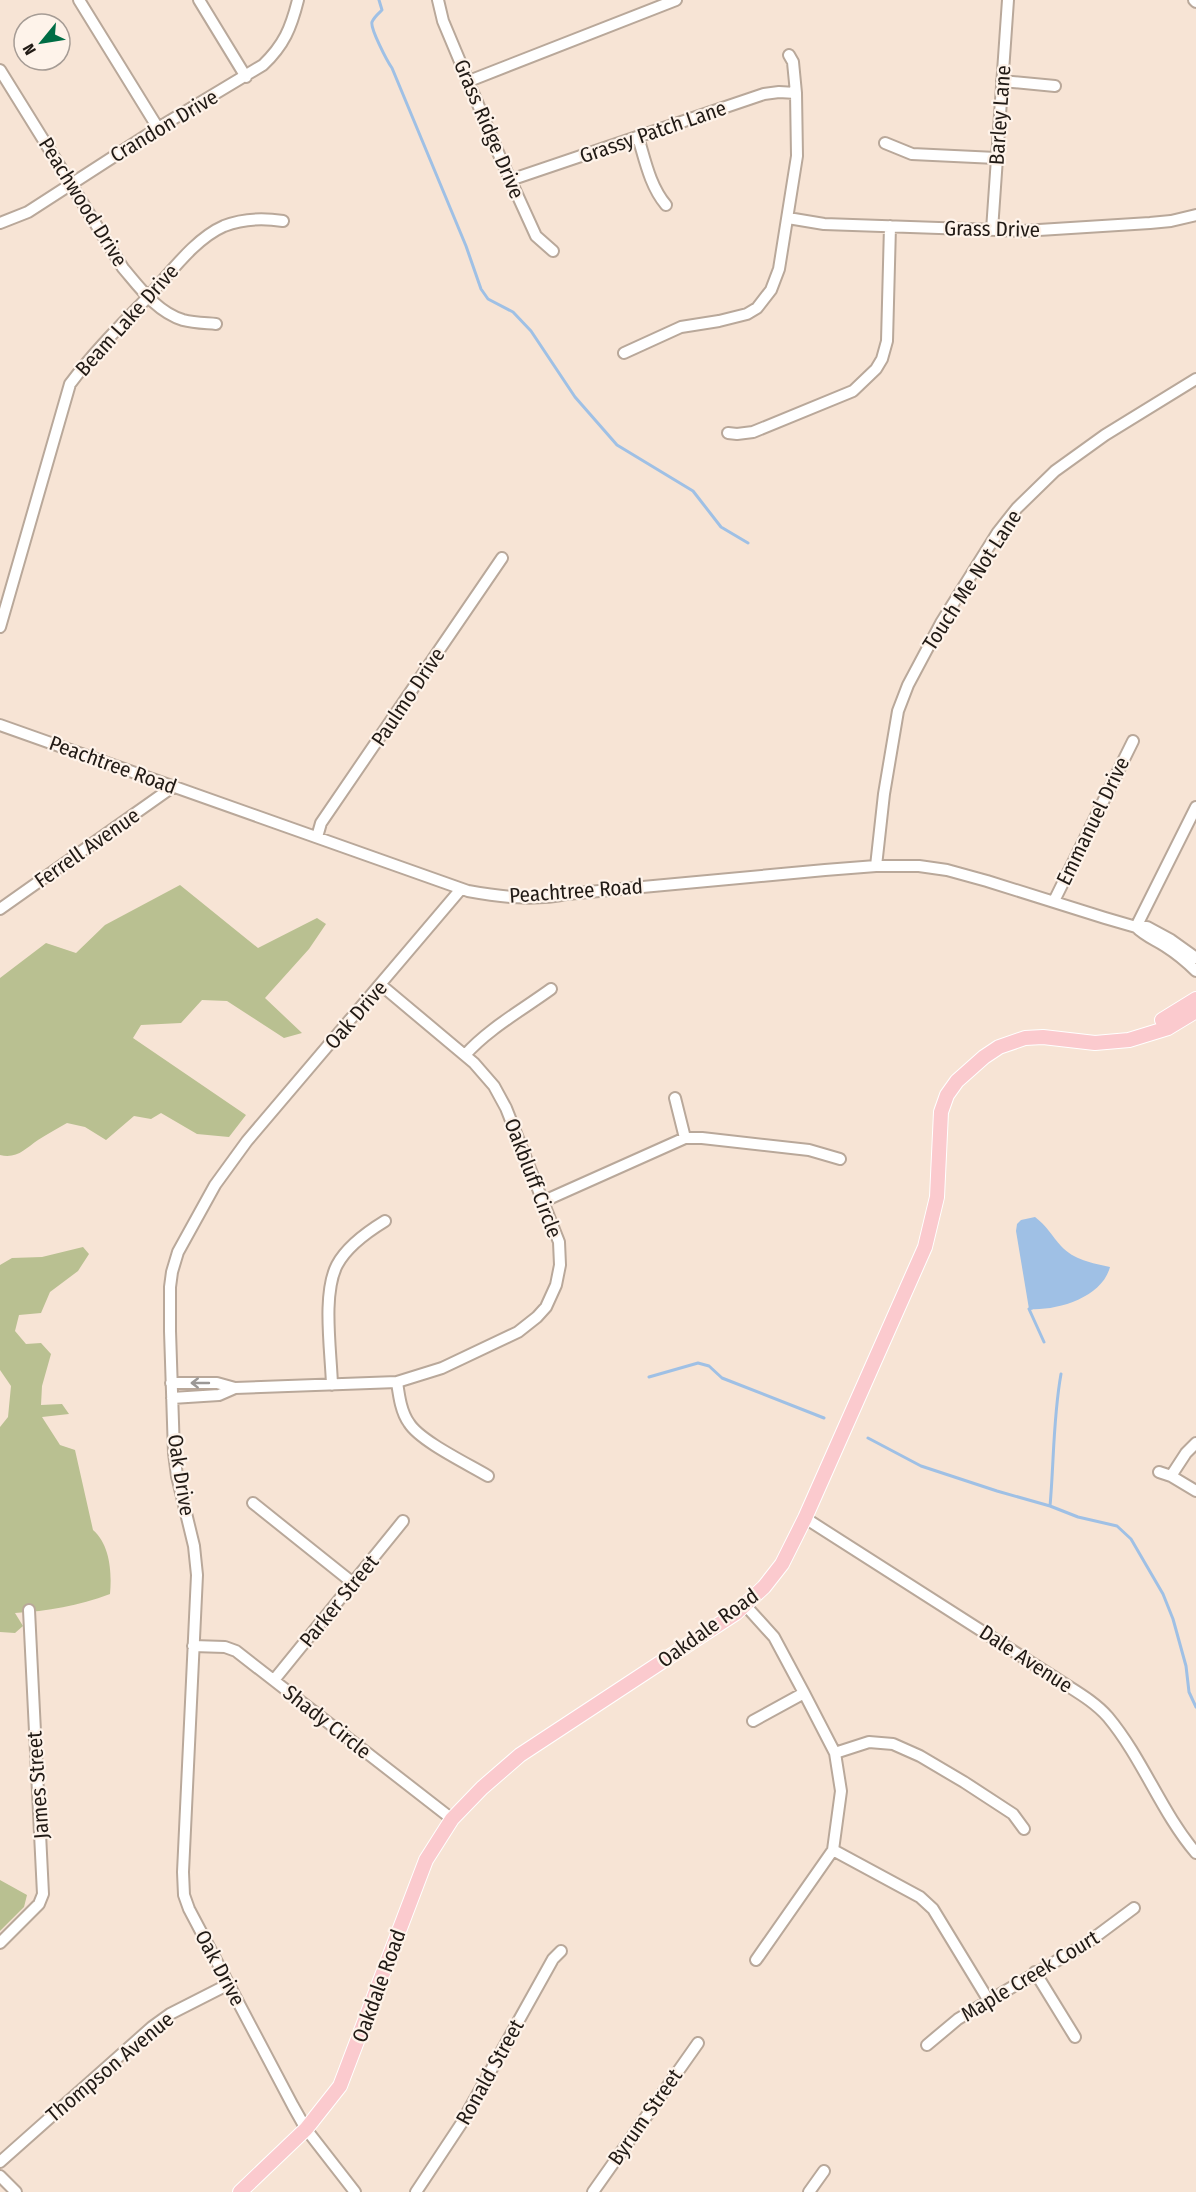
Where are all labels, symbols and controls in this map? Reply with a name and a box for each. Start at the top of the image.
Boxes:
north arrow [12,12,72,72]
text: N [19,40,40,58]
street label: Grass Ridge Drive [448,55,530,203]
street label: Barley Lane [984,64,1016,166]
street label: Crandon Drive [105,84,223,168]
street label: Grassy Patch Lane [576,95,730,169]
street label: Peachwood Drive [33,133,133,271]
street label: Grass Drive [944,215,1040,243]
street label: Beam Lake Drive [70,259,184,381]
street label: Touch Me Not Lane [917,505,1027,655]
street label: Paulmo Drive [366,643,450,751]
street label: Peachtree Road [46,730,180,800]
street label: Emmanuel Drive [1051,753,1135,889]
street label: Ferrell Avenue [29,802,145,894]
street label: Peachtree Road [508,873,644,909]
street label: Oak Drive [319,975,393,1055]
street label: Oakbluff Circle [498,1115,568,1241]
one-way arrow [191,1377,211,1389]
street label: Oak Drive [162,1432,200,1518]
street label: Parker Street [294,1549,384,1652]
street label: Oakdale Road [652,1583,764,1673]
street label: Dale Avenue [974,1619,1078,1699]
street label: Shady Circle [278,1679,376,1765]
street label: James Street [21,1730,55,1840]
street label: Oak Drive [189,1925,251,2011]
street label: Maple Creek Court [956,1925,1104,2027]
street label: Oakdale Road [347,1926,411,2046]
street label: Thompson Avenue [41,2006,179,2128]
street label: Ronald Street [450,2015,530,2129]
street label: Byrum Street [602,2064,688,2170]

